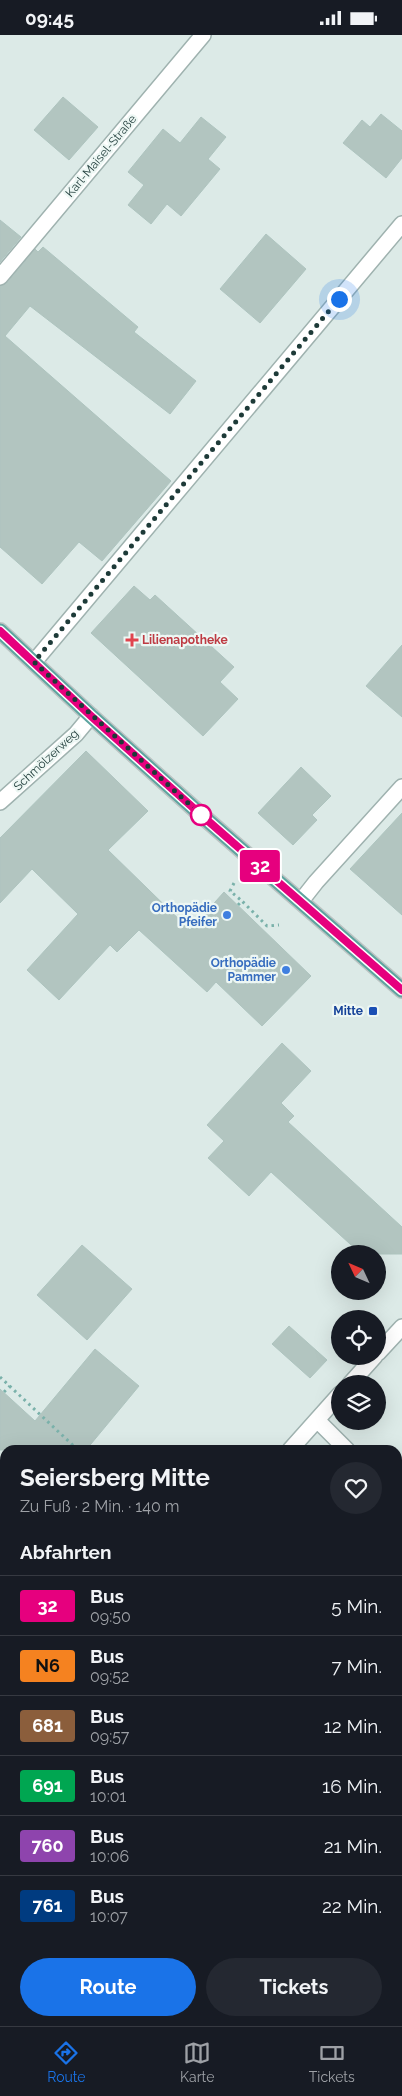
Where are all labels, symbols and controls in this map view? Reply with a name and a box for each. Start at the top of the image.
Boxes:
text: 09:45 [25,7,74,29]
street label: Karl-Maisel-Straße [63,112,139,200]
your location [327,287,352,312]
place label: Lilienapotheke [142,633,228,647]
marker: Lilienapotheke [126,634,138,646]
street label: Schmölzerweg [11,726,81,794]
unlabelled marker [190,804,212,826]
line badge: 32 [238,850,282,882]
text: 32 [250,855,270,876]
place label: Orthopädie Pfeifer [152,901,217,929]
marker: Orthopädie Pfeifer [221,909,233,921]
place label: Orthopädie Pammer [211,956,276,984]
marker: Orthopädie Pammer [280,964,292,976]
place label: Mitte [333,1004,363,1018]
marker: Mitte [367,1005,379,1017]
north arrow [331,1245,386,1300]
map controls [331,1245,386,1430]
button: locate [331,1310,386,1365]
button: layers [331,1375,386,1430]
button: heart [330,1462,382,1514]
text: Seiersberg Mitte [20,1463,210,1492]
text: Zu Fuß · 2 Min. · 140 m [20,1497,179,1516]
text: Abfahrten [20,1541,111,1563]
text: Bus [90,1585,124,1607]
text: 32 [37,1595,58,1616]
text: 5 Min. [331,1595,382,1617]
text: 09:50 [90,1607,131,1626]
text: Bus [90,1645,124,1667]
text: N6 [35,1655,60,1676]
text: 7 Min. [332,1655,382,1677]
text: 09:52 [90,1667,129,1686]
text: Bus [90,1705,124,1727]
text: 681 [32,1715,63,1736]
text: 12 Min. [324,1715,382,1737]
text: 09:57 [90,1727,129,1746]
text: Bus [90,1765,124,1787]
text: 691 [32,1775,63,1796]
text: 16 Min. [322,1775,382,1797]
text: 10:01 [90,1787,126,1806]
text: Bus [90,1825,124,1847]
text: 760 [31,1835,64,1856]
text: 21 Min. [324,1835,382,1857]
text: 10:06 [90,1847,129,1866]
text: Bus [90,1885,124,1907]
text: 761 [33,1895,62,1916]
text: 22 Min. [322,1895,382,1917]
text: 10:07 [90,1907,128,1926]
button: Route [20,1958,196,2016]
button: Tickets [206,1958,382,2016]
tab: Route [47,2039,86,2085]
tab: Karte [180,2039,214,2085]
tab: Tickets [309,2039,355,2085]

